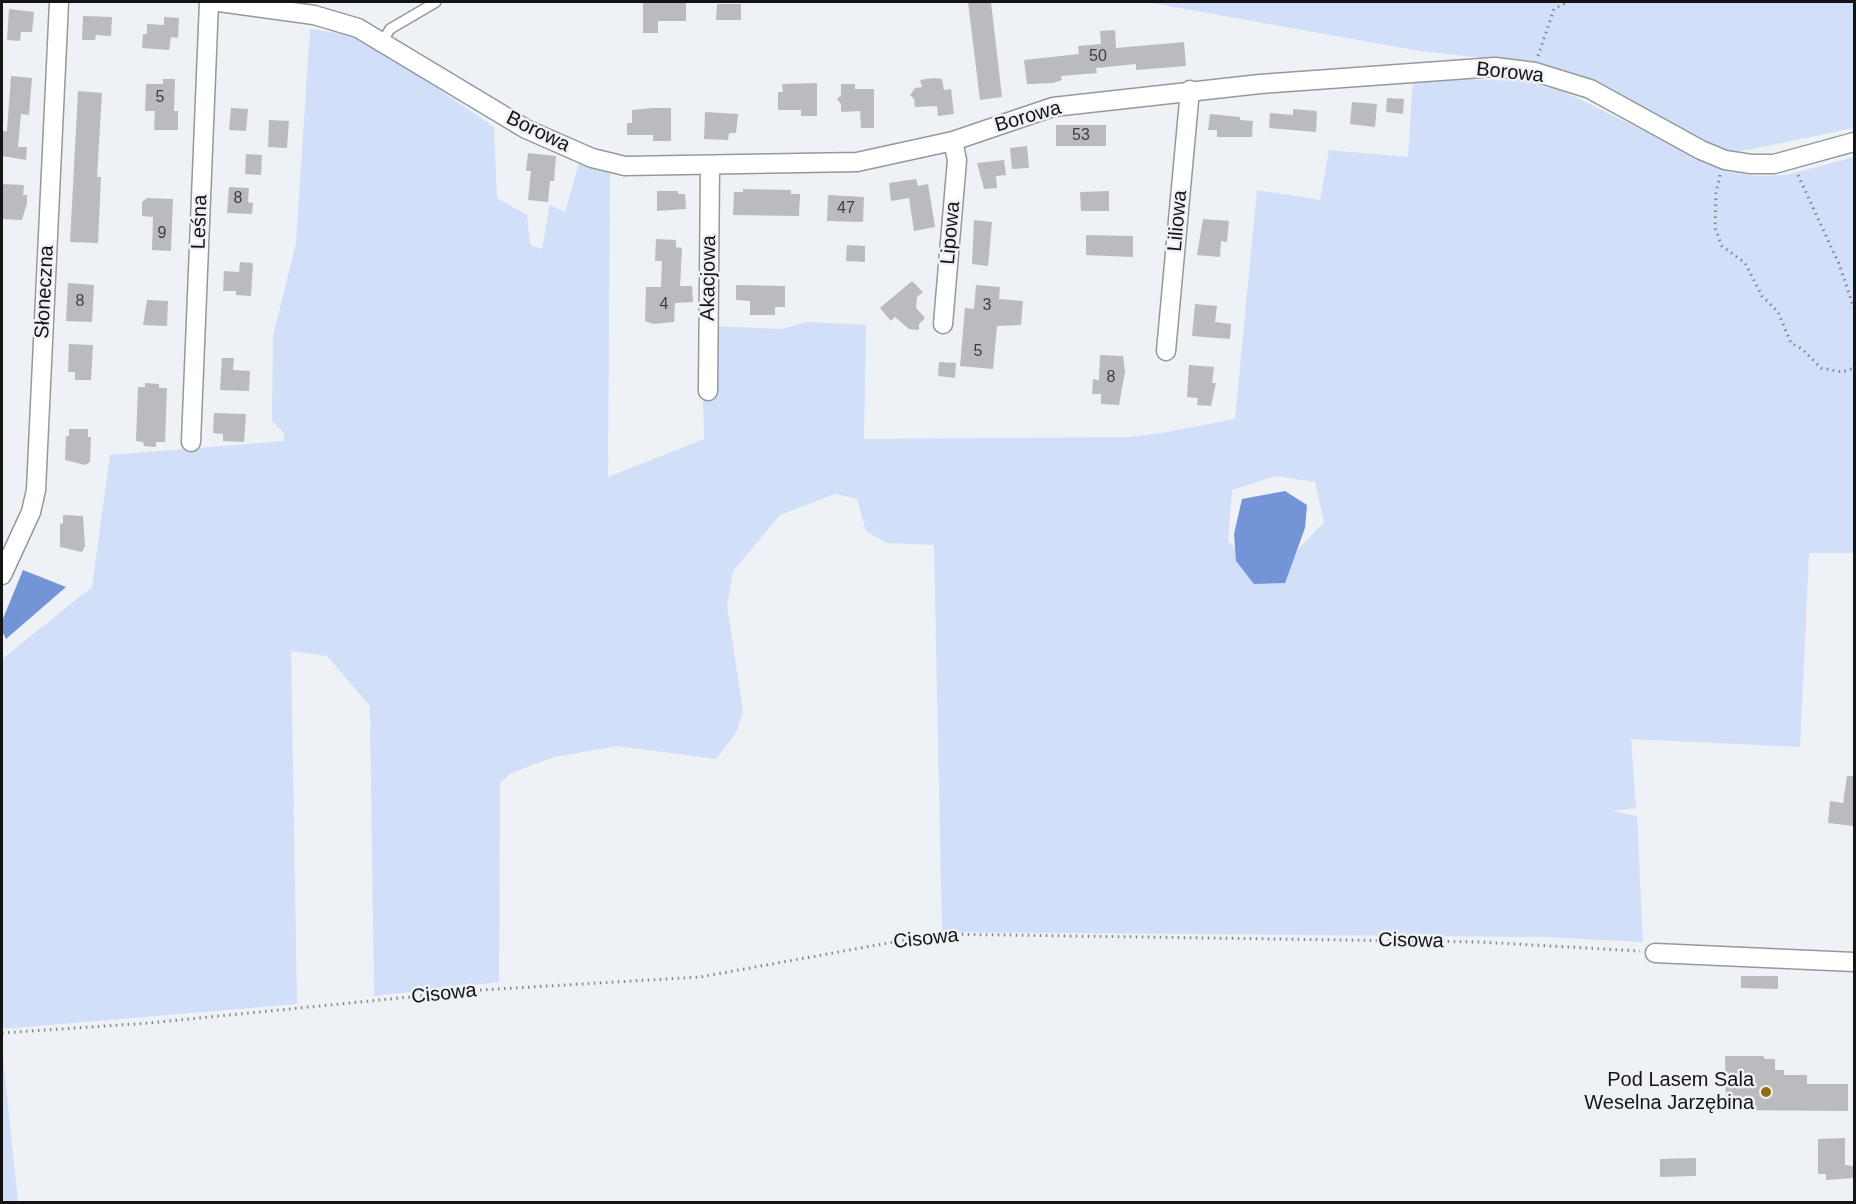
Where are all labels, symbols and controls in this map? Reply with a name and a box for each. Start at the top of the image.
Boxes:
house number: 50 [1089,47,1107,67]
street label: Borowa [1475,58,1545,88]
house number: 5 [156,88,164,108]
street label: Borowa [992,96,1064,138]
street label: Borowa [502,106,574,158]
house number: 53 [1072,126,1090,146]
house number: 8 [234,189,242,209]
street label: Liliowa [1163,189,1193,253]
street label: Leśna [187,194,213,250]
house number: 47 [837,199,855,219]
street label: Lipowa [936,200,966,266]
house number: 9 [158,224,166,244]
street label: Akacjowa [696,235,722,321]
street label: Słoneczna [31,245,59,339]
house number: 8 [76,292,84,312]
house number: 4 [660,295,668,315]
house number: 3 [983,296,991,316]
house number: 5 [974,342,982,362]
house number: 8 [1107,368,1115,388]
street label: Cisowa [892,924,960,954]
street label: Cisowa [1378,928,1444,954]
street label: Cisowa [410,979,478,1009]
place label: Pod Lasem Sala Weselna Jarzębina [1584,1068,1754,1115]
marker: Pod Lasem Sala Weselna Jarzębina [1759,1085,1773,1099]

